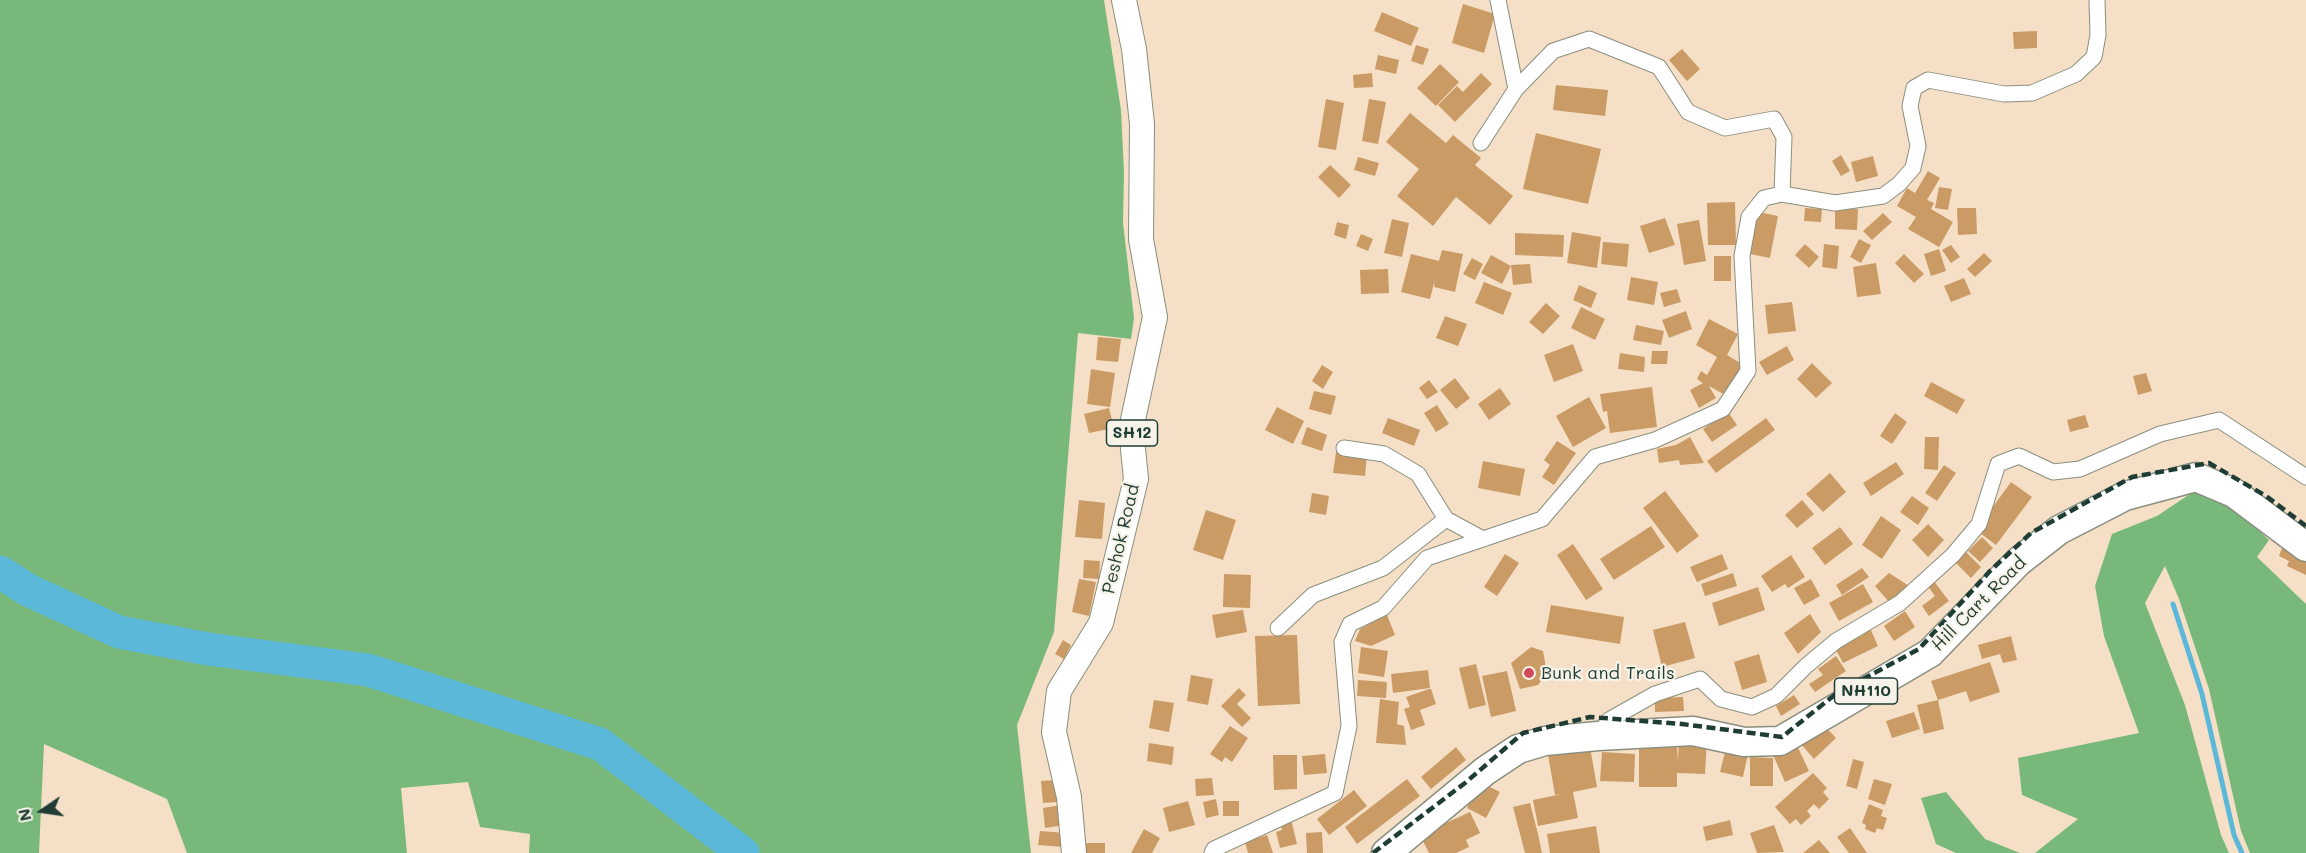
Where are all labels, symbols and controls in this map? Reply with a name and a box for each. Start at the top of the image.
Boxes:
road number: SH12 [1106,420,1158,446]
street label: Peshok Road [1098,482,1144,596]
street label: Hill Cart Road [1927,552,2031,656]
place label: Bunk and Trails [1541,662,1675,684]
marker: Bunk and Trails [1522,666,1536,680]
road number: NH110 [1834,678,1898,704]
north arrow [12,781,72,841]
text: N [12,807,36,823]

